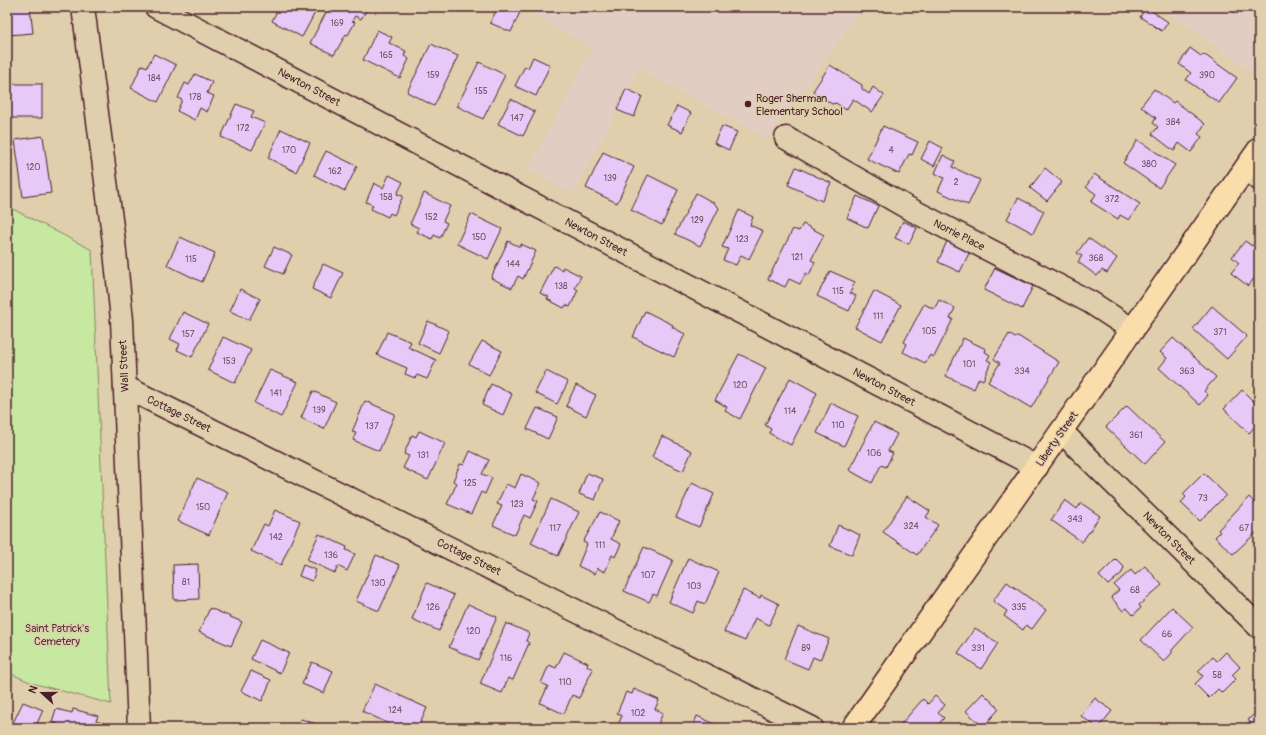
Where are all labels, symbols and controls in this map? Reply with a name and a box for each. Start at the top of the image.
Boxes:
house number: 169 [330,18,344,29]
house number: 165 [379,50,393,61]
street label: Newton Street [276,65,343,109]
house number: 159 [426,70,440,81]
house number: 390 [1199,70,1215,81]
house number: 184 [147,73,161,84]
house number: 155 [474,86,488,97]
house number: 178 [189,92,202,103]
place label: Roger Sherman Elementary School [756,92,843,118]
marker: Roger Sherman Elementary School [743,99,753,109]
house number: 147 [510,113,524,124]
house number: 384 [1166,117,1181,128]
house number: 172 [236,123,250,134]
house number: 170 [282,145,296,156]
house number: 4 [888,145,894,156]
house number: 380 [1141,159,1157,170]
house number: 120 [26,162,40,173]
house number: 162 [328,166,342,177]
house number: 139 [603,173,617,184]
house number: 2 [953,177,959,188]
house number: 158 [380,192,393,203]
house number: 372 [1105,194,1119,205]
house number: 152 [424,212,438,223]
street label: Newton Street [563,215,630,259]
house number: 129 [690,215,704,226]
street label: Norrie Place [931,217,987,254]
house number: 150 [472,232,486,243]
house number: 123 [735,234,749,245]
house number: 121 [791,252,803,263]
house number: 368 [1089,253,1104,264]
house number: 115 [185,254,197,265]
house number: 144 [506,259,521,270]
house number: 138 [554,281,568,292]
house number: 115 [832,286,844,297]
house number: 111 [873,311,883,322]
house number: 105 [922,326,936,337]
house number: 371 [1213,327,1227,338]
house number: 157 [181,329,195,340]
street label: Wall Street [116,339,132,392]
house number: 153 [222,356,236,367]
house number: 101 [962,359,976,370]
street label: Newton Street [851,365,918,409]
house number: 334 [1014,366,1030,377]
house number: 363 [1179,366,1195,377]
house number: 120 [733,380,747,391]
house number: 141 [270,388,282,399]
street label: Cottage Street [145,393,214,435]
house number: 139 [312,405,326,416]
house number: 114 [784,406,797,417]
street label: Liberty Street [1033,408,1081,469]
house number: 110 [831,420,845,431]
house number: 137 [365,421,379,432]
house number: 361 [1129,430,1143,441]
house number: 106 [867,448,881,459]
house number: 131 [417,450,429,461]
house number: 125 [463,478,477,489]
house number: 73 [1198,493,1208,504]
house number: 123 [510,499,524,510]
house number: 150 [196,502,210,513]
street label: Newton Street [1140,509,1198,567]
house number: 343 [1067,514,1083,525]
house number: 324 [903,521,919,532]
house number: 117 [549,523,561,534]
house number: 67 [1239,523,1249,534]
house number: 142 [269,532,283,543]
street label: Cottage Street [435,536,504,578]
house number: 111 [595,540,605,551]
house number: 136 [324,550,338,561]
house number: 107 [641,570,655,581]
house number: 81 [182,577,190,588]
house number: 130 [371,578,385,589]
house number: 103 [687,581,701,592]
house number: 68 [1130,585,1140,596]
house number: 126 [426,602,440,613]
house number: 335 [1012,602,1027,613]
park label: Saint Patrick's Cemetery [25,622,89,648]
house number: 120 [466,626,480,637]
house number: 66 [1162,629,1172,640]
house number: 89 [801,643,811,654]
house number: 331 [971,643,985,654]
house number: 116 [500,653,512,664]
house number: 58 [1212,670,1222,681]
north arrow [22,673,62,713]
house number: 110 [558,677,572,688]
text: N [26,683,41,695]
house number: 124 [388,705,403,716]
house number: 102 [631,708,645,719]

